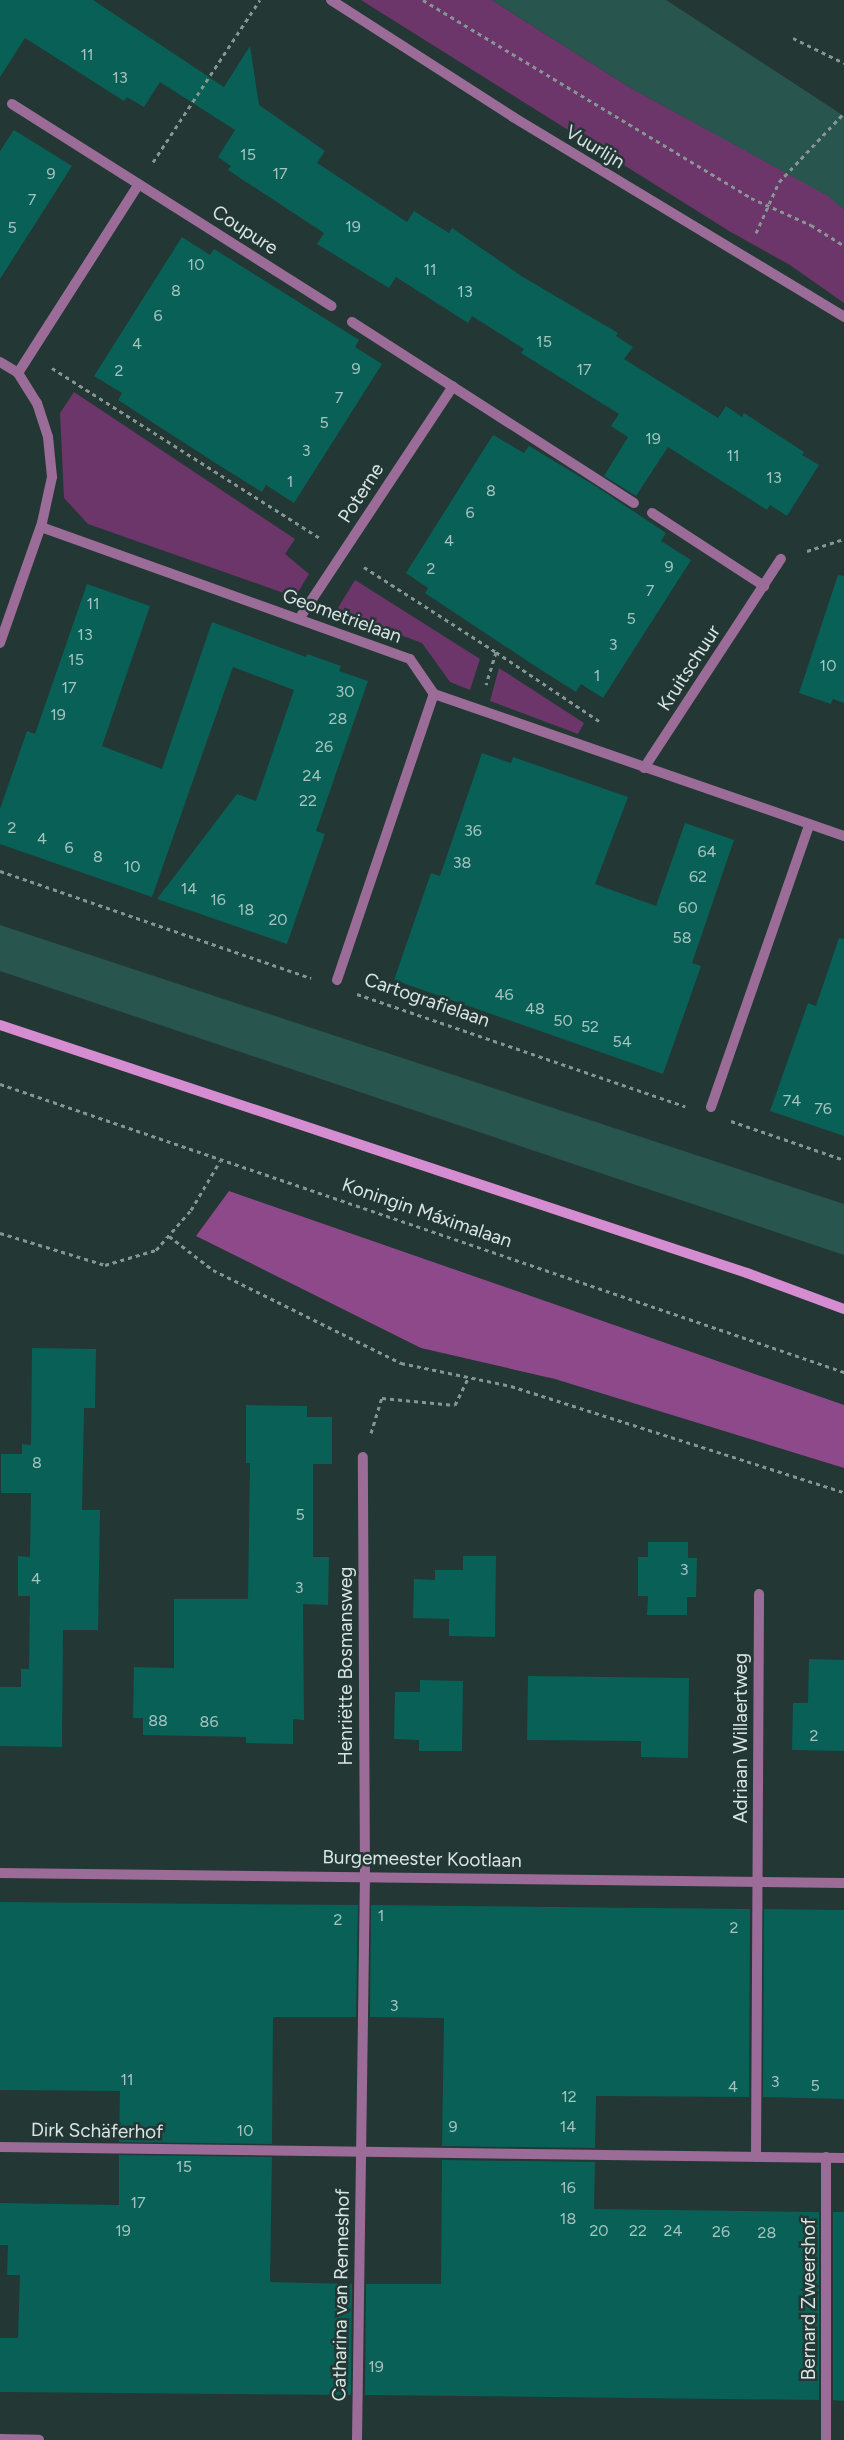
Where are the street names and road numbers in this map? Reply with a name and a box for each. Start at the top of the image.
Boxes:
street label: Vuurlijn [561,120,629,174]
street label: Coupure [208,200,282,260]
street label: Poterne [333,459,389,527]
street label: Geometrielaan [279,584,405,648]
street label: Kruitschuur [653,621,725,715]
street label: Cartografielaan [361,968,493,1032]
street label: Koningin Máximalaan [339,1173,515,1253]
street label: Henriëtte Bosmansweg [335,1567,357,1765]
street label: Adriaan Willaertweg [730,1653,752,1823]
street label: Burgemeester Kootlaan [322,1846,522,1872]
street label: Dirk Schäferhof [31,2118,163,2144]
street label: Catharina van Renneshof [328,2188,354,2402]
street label: Bernard Zweershof [798,2218,820,2380]

